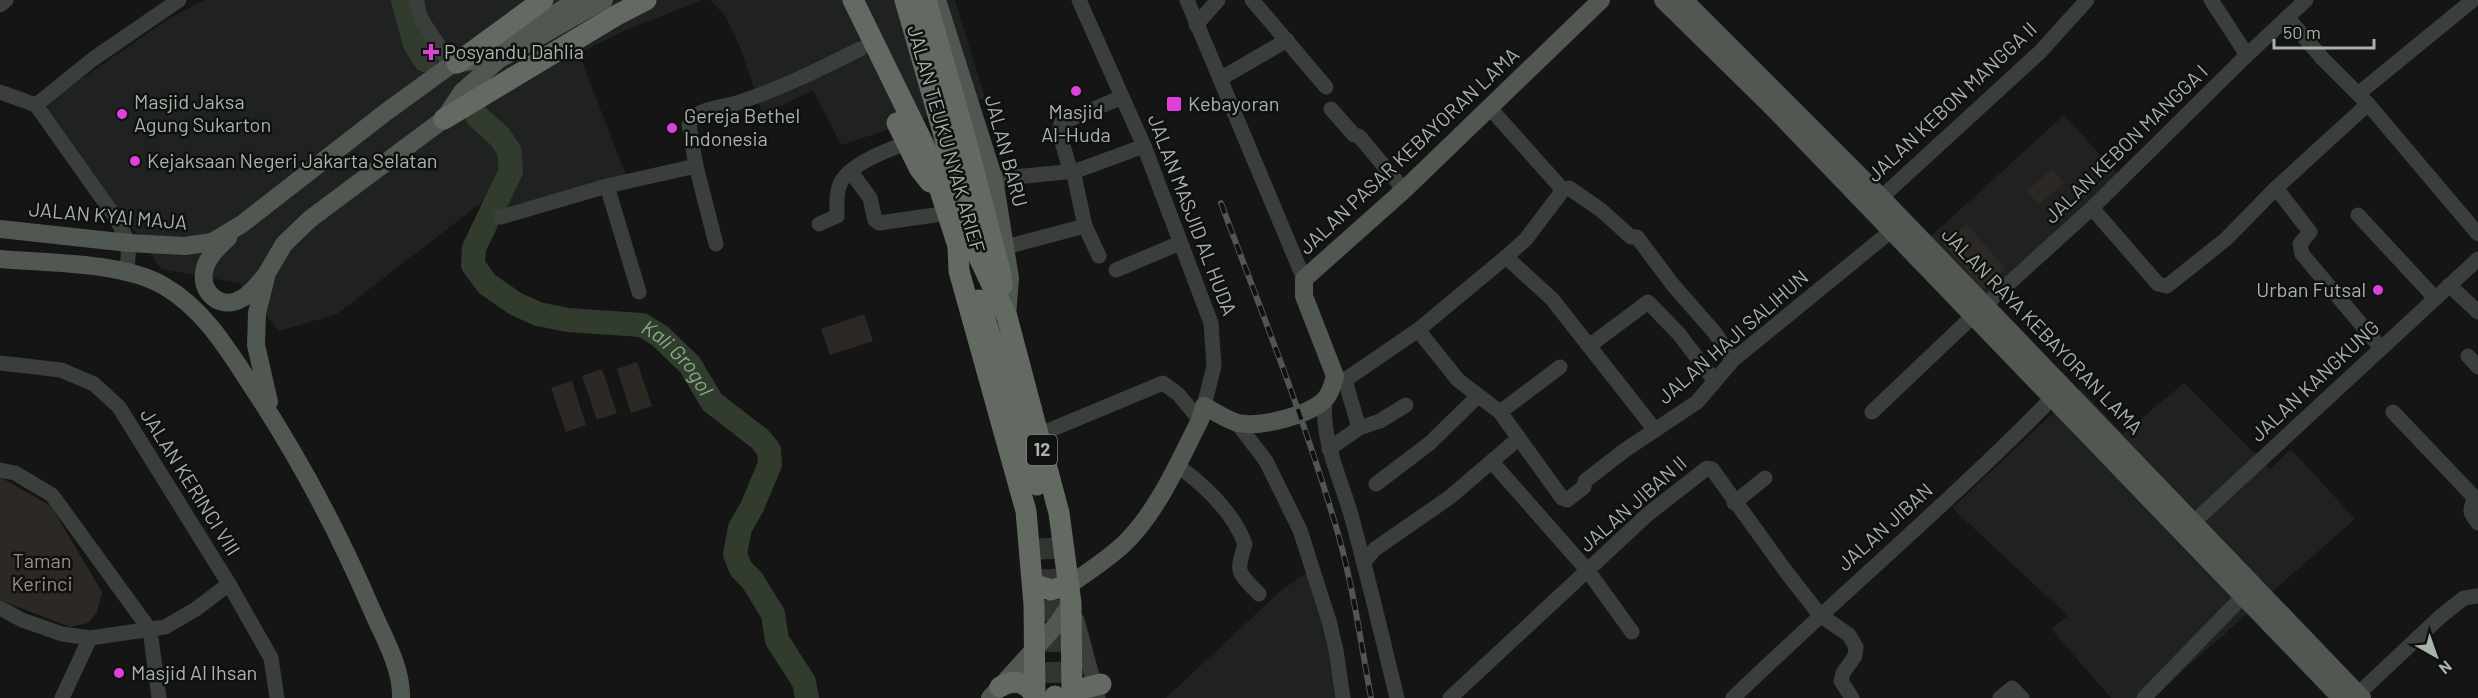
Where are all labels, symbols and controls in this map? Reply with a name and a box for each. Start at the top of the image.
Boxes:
scale bar [2274,12,2374,50]
street label: JALAN KEBON MANGGA II [1862,16,2041,186]
text: 50 m [2283,21,2321,43]
street label: JALAN TEUKU NYAK ARIEF [903,22,991,255]
place label: Posyandu Dahlia [444,39,584,63]
street label: JALAN PASAR KEBAYORAN LAMA [1293,42,1523,259]
marker: Posyandu Dahlia [422,43,440,61]
street label: JALAN KEBON MANGGA I [2039,59,2212,228]
marker: Masjid Al-Huda [1069,84,1083,98]
place label: Masjid Jaksa Agung Sukarton [134,89,271,136]
place label: Kebayoran [1188,91,1280,115]
street label: JALAN BARU [981,92,1033,209]
marker: Kebayoran [1165,95,1183,113]
place label: Masjid Al-Huda [1041,99,1111,146]
place label: Gereja Bethel Indonesia [684,103,800,150]
marker: Masjid Jaksa Agung Sukarton [115,107,129,121]
street label: JALAN MASJID AL HUDA [1143,111,1242,319]
marker: Gereja Bethel Indonesia [665,121,679,135]
place label: Kejaksaan Negeri Jakarta Selatan [147,148,438,172]
marker: Kejaksaan Negeri Jakarta Selatan [128,154,142,168]
street label: JALAN KYAI MAJA [28,196,188,234]
street label: JALAN RAYA KEBAYORAN LAMA [1937,222,2148,439]
street label: JALAN HAJI SALIHUN [1652,264,1813,408]
place label: Urban Futsal [2256,277,2366,301]
marker: Urban Futsal [2371,283,2385,297]
water label: Kali Grogol [638,314,719,400]
street label: JALAN KANGKUNG [2245,315,2384,446]
street label: JALAN KERINCI VIII [136,403,246,560]
road number: 12 [1027,435,1057,465]
street label: JALAN JIBAN II [1574,450,1691,556]
street label: JALAN JIBAN [1832,477,1937,575]
park label: Taman Kerinci [11,548,73,595]
north arrow [2406,626,2466,686]
text: N [2436,657,2456,679]
place label: Masjid Al Ihsan [131,660,257,684]
marker: Masjid Al Ihsan [112,666,126,680]

